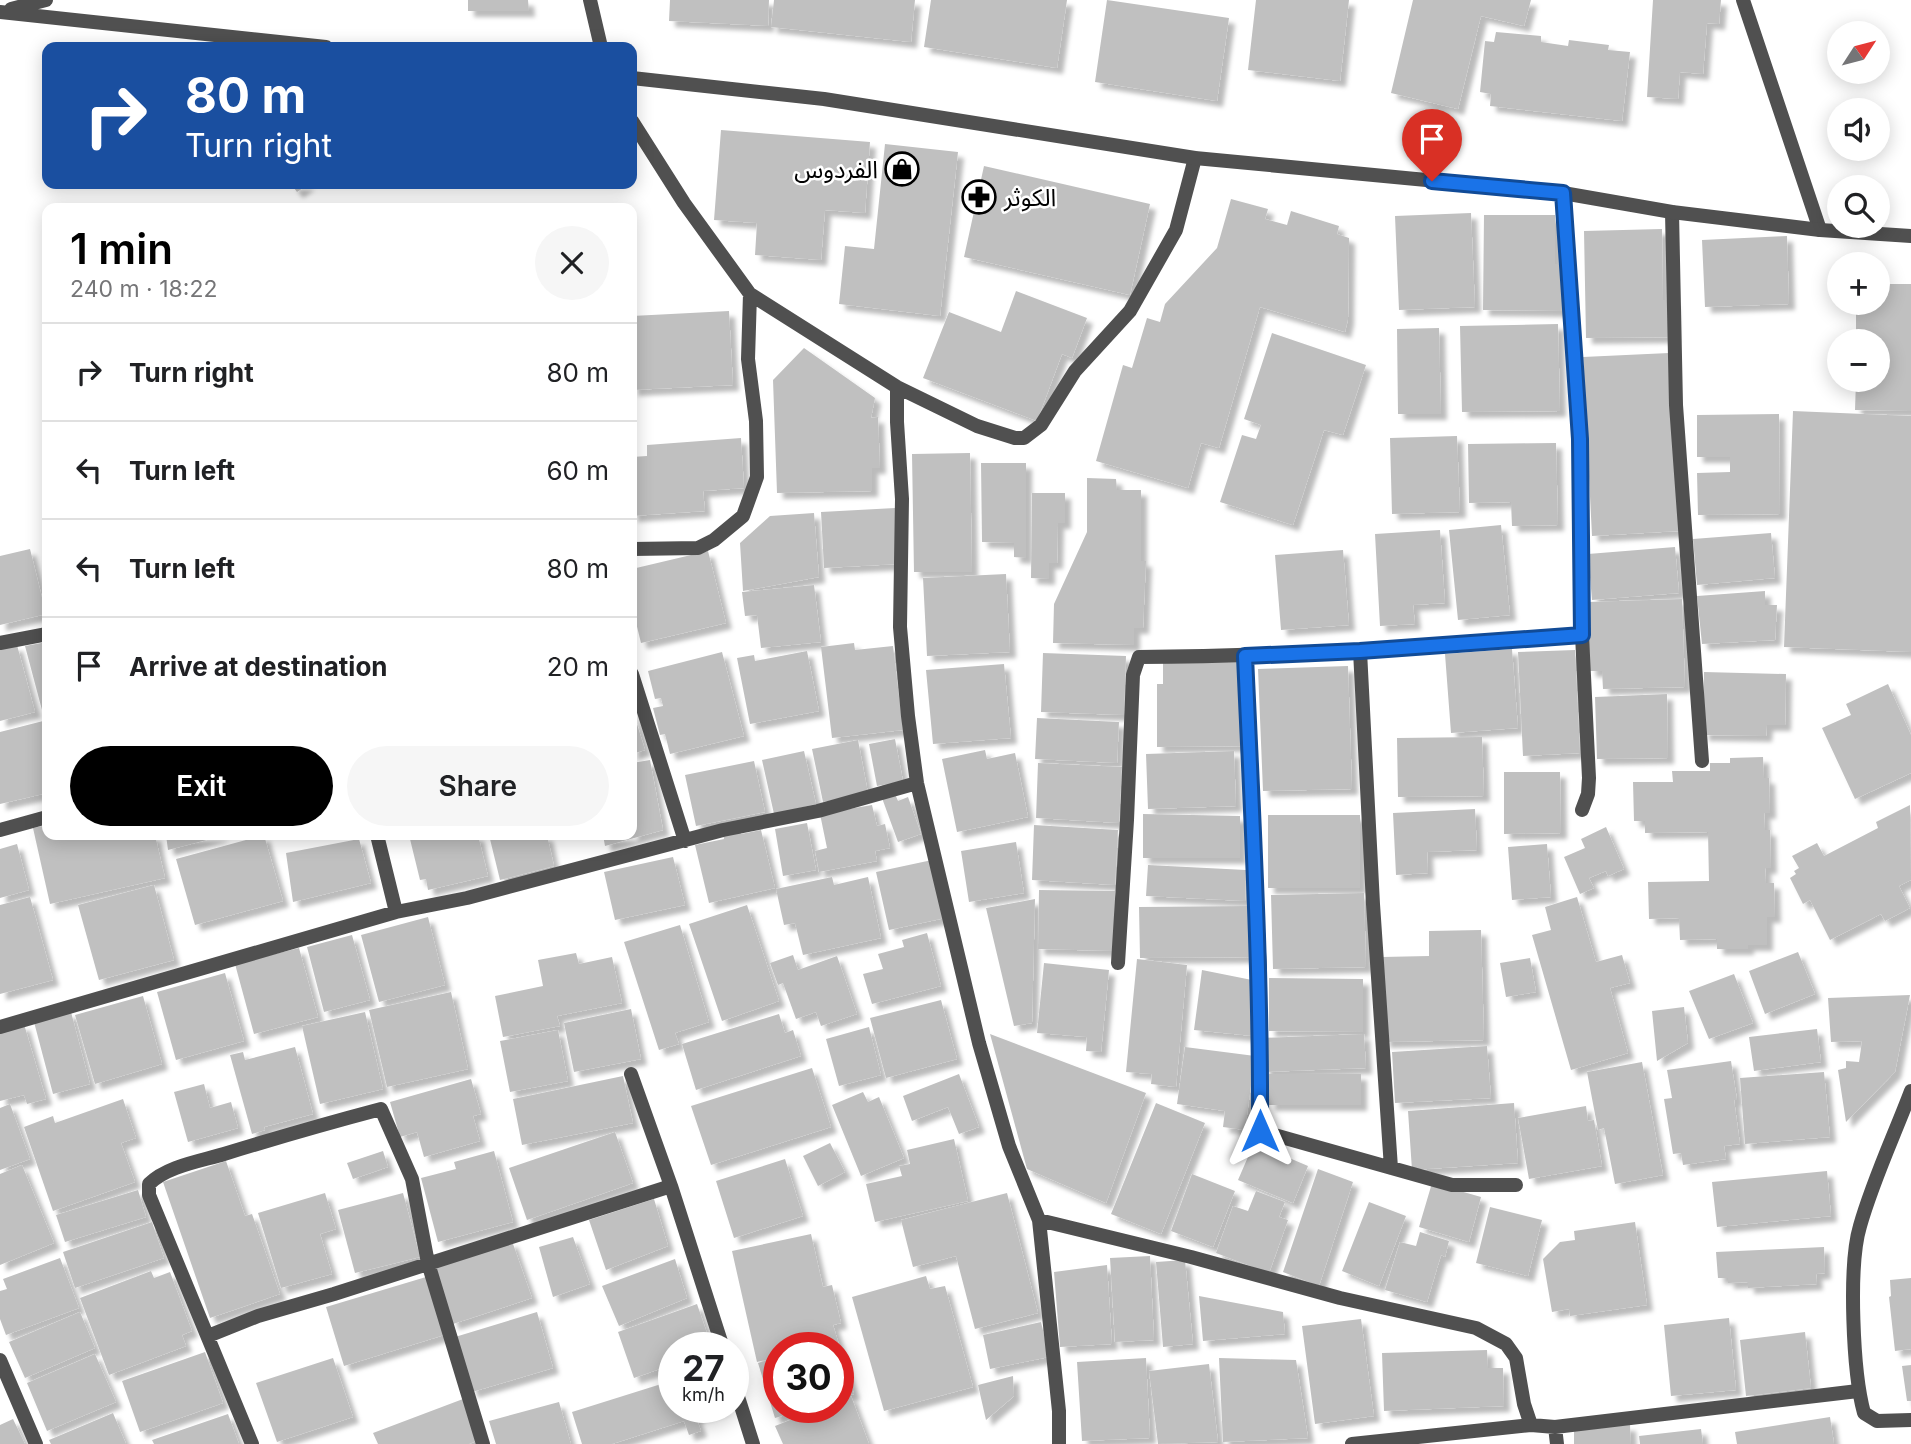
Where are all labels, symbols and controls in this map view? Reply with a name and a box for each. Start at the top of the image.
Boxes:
north arrow [1827,21,1890,84]
map controls [1827,21,1890,392]
text: 80 m [185,66,306,125]
icon: right [70,70,161,161]
button: sound [1827,98,1890,161]
pin [1402,109,1462,181]
icon: arrive [1413,120,1451,158]
text: Turn right [185,126,332,165]
shop icon: الفردوس [883,150,921,188]
place label: الفردوس [794,155,878,184]
button: search [1827,175,1890,238]
pharmacy icon: الكوثر [960,178,998,216]
place label: الكوثر [1003,183,1056,212]
text: 1 min [70,223,173,274]
button: close [535,226,609,300]
button: + [1827,252,1890,315]
text: 240 m · 18:22 [70,275,217,303]
button: − [1827,329,1890,392]
icon: right [70,353,108,391]
text: Turn right [129,357,254,388]
text: 80 m [546,357,609,388]
icon: left [70,451,108,489]
text: Turn left [129,455,235,486]
text: 60 m [546,455,609,486]
icon: left [70,549,108,587]
text: Turn left [129,553,235,584]
text: 80 m [546,553,609,584]
icon: arrive [70,647,108,685]
text: Arrive at destination [129,651,388,682]
text: 20 m [547,651,609,682]
button: Exit [70,746,333,826]
button: Share [347,746,609,826]
position arrow [1223,1094,1297,1168]
speed limit sign: 30 [763,1332,854,1423]
text: 27 [682,1347,725,1389]
text: km/h [682,1384,725,1405]

